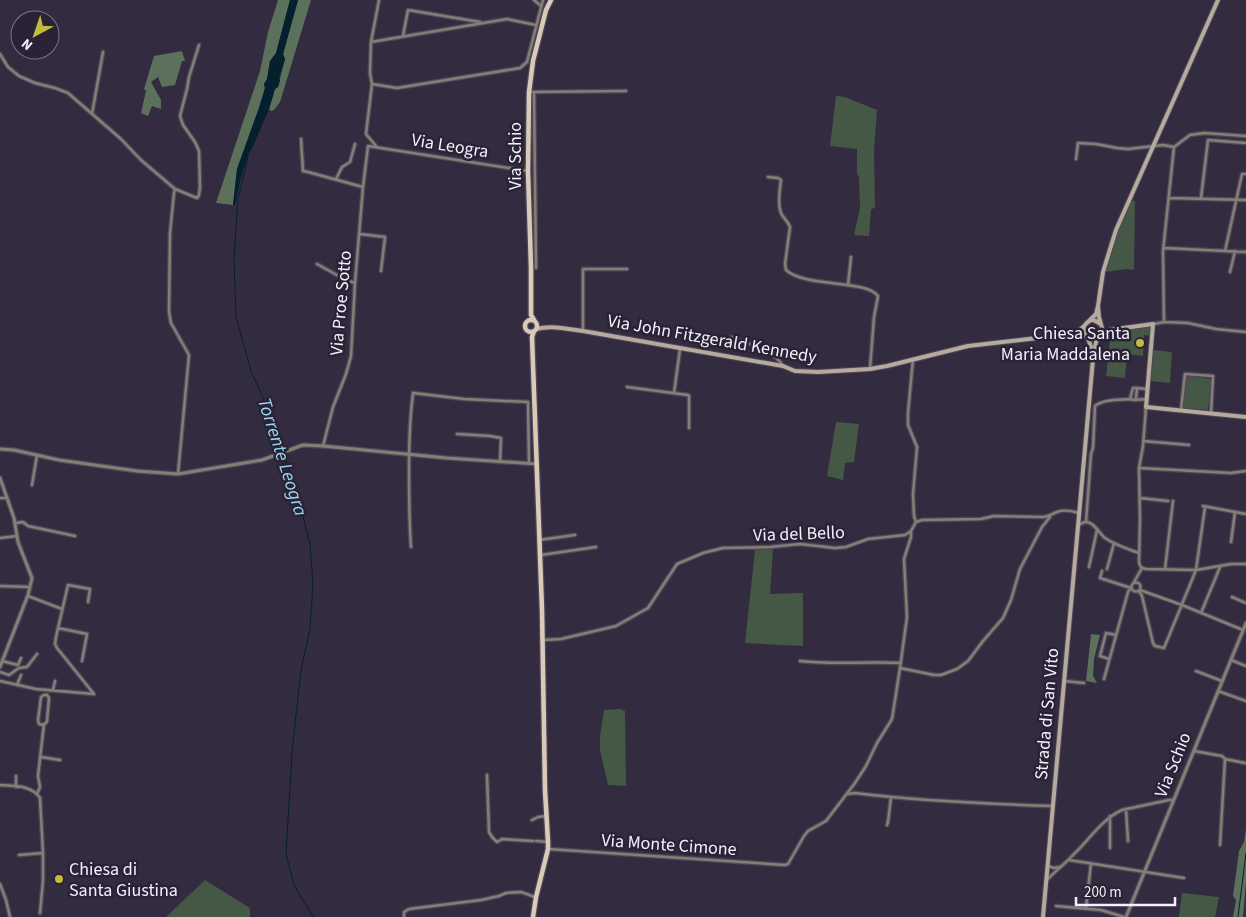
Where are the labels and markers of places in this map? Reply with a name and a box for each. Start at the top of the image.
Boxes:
place label: Chiesa Santa Maria Maddalena [1001,321,1130,367]
marker: Chiesa Santa Maria Maddalena [1134,337,1146,349]
place label: Chiesa di Santa Giustina [69,857,178,903]
marker: Chiesa di Santa Giustina [53,873,65,885]

